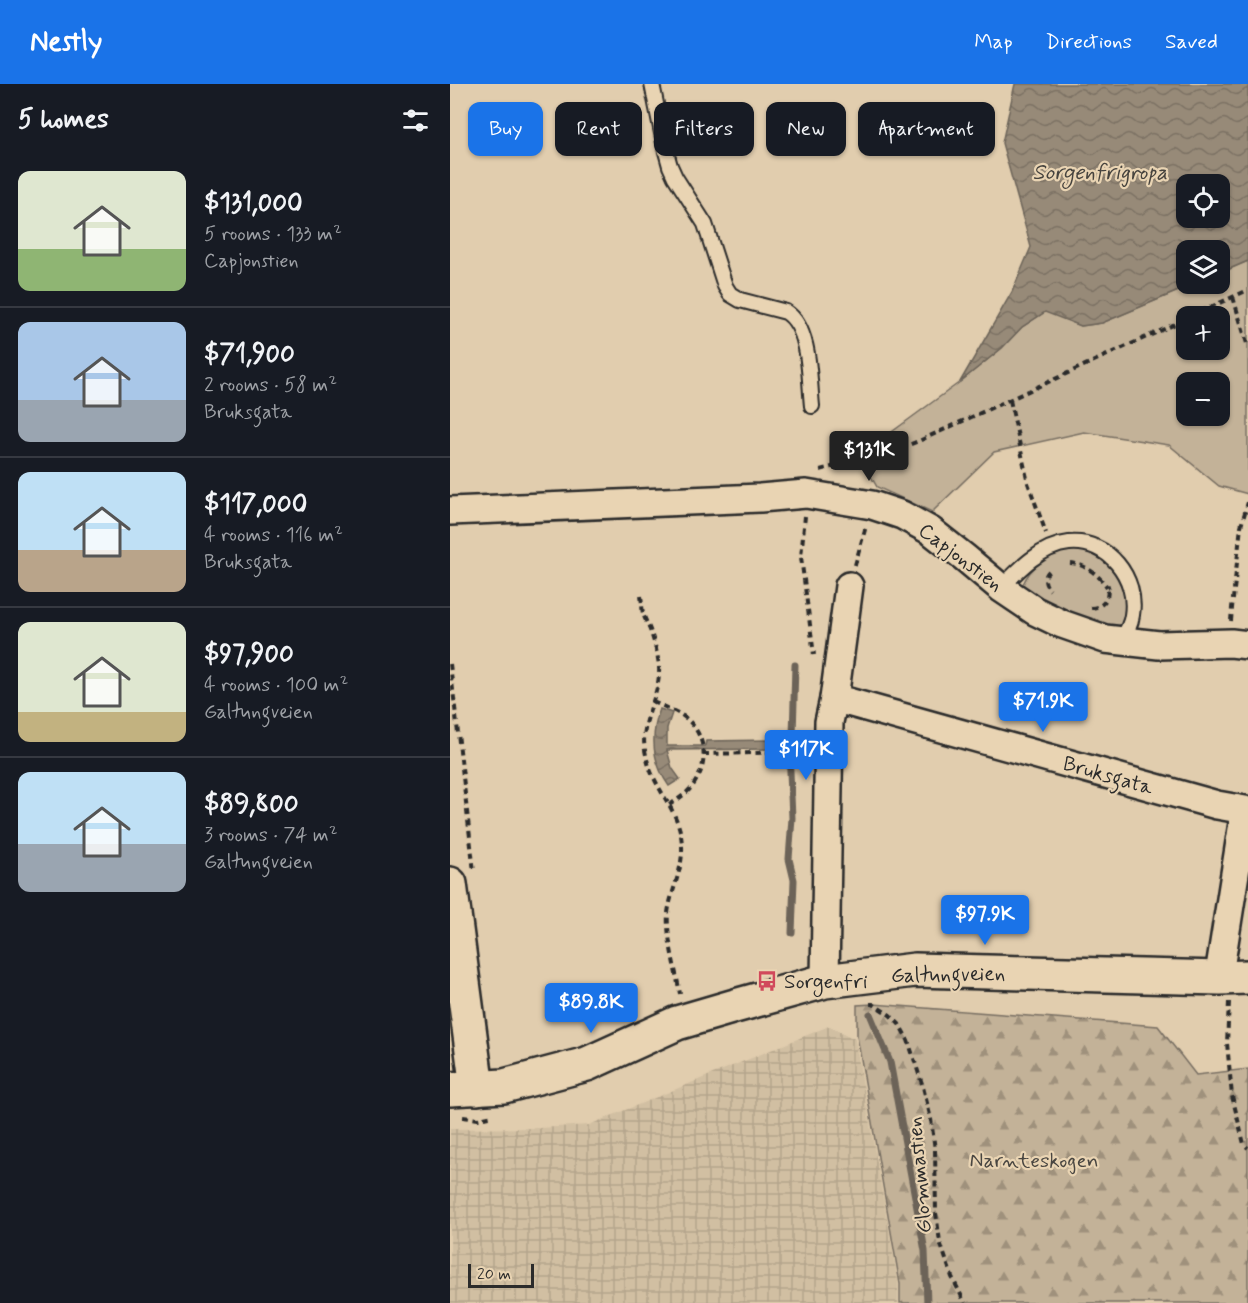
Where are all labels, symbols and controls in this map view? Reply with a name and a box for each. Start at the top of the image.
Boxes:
text: Nestly [30,24,102,61]
text: Map [974,28,1013,56]
text: Directions [1046,28,1132,56]
text: Saved [1165,28,1218,56]
chip: Buy [468,102,543,156]
chip: Rent [555,102,642,156]
chip: Filters [654,102,754,156]
chip: New [766,102,846,156]
chip: Apartment [858,102,995,156]
text: 5 homes [18,103,109,137]
icon: filters [399,104,432,137]
water label: Sorgenfrigropa [1033,159,1167,189]
map controls [1176,174,1230,426]
button: locate [1176,174,1230,228]
text: $131,000 [204,187,303,221]
icon: home [66,195,138,267]
text: 5 rooms · 133 m² [204,221,342,248]
button: layers [1176,240,1230,294]
text: Capjonstien [204,248,299,275]
button: + [1176,306,1230,360]
text: $71,900 [204,338,295,372]
icon: home [66,346,138,418]
text: 2 rooms · 58 m² [204,372,337,399]
button: − [1176,372,1230,426]
text: Bruksgata [204,399,292,426]
pin: $131K [827,431,911,482]
text: $131K [843,437,895,464]
text: $117,000 [204,488,307,522]
icon: home [66,496,138,568]
street label: Capjonstien [912,517,1008,599]
text: 4 rooms · 116 m² [204,522,343,549]
text: Bruksgata [204,549,292,576]
text: $97,900 [204,638,294,672]
icon: home [66,646,138,718]
text: 4 rooms · 100 m² [204,672,348,699]
pin: $71.9K [994,682,1092,733]
text: $71.9K [1013,688,1073,715]
text: Galtungveien [204,699,313,726]
pin: $117K [764,730,848,781]
text: $117K [779,736,833,763]
street label: Bruksgata [1059,750,1156,804]
text: $89,800 [204,788,299,822]
icon: home [66,796,138,868]
text: 3 rooms · 74 m² [204,822,338,849]
text: Galtungveien [204,849,313,876]
pin: $97.9K [936,895,1034,946]
text: $97.9K [955,901,1015,928]
street label: Galtungveien [891,960,1005,992]
place label: Sorgenfri [784,968,868,997]
bus stop icon: Sorgenfri [755,969,779,993]
pin: $89.8K [542,983,640,1034]
text: $89.8K [559,989,623,1016]
street label: Glommastien [901,1115,939,1234]
park label: Narnteskogen [969,1147,1099,1175]
scale bar [468,1261,534,1288]
text: 20 m [477,1264,511,1285]

